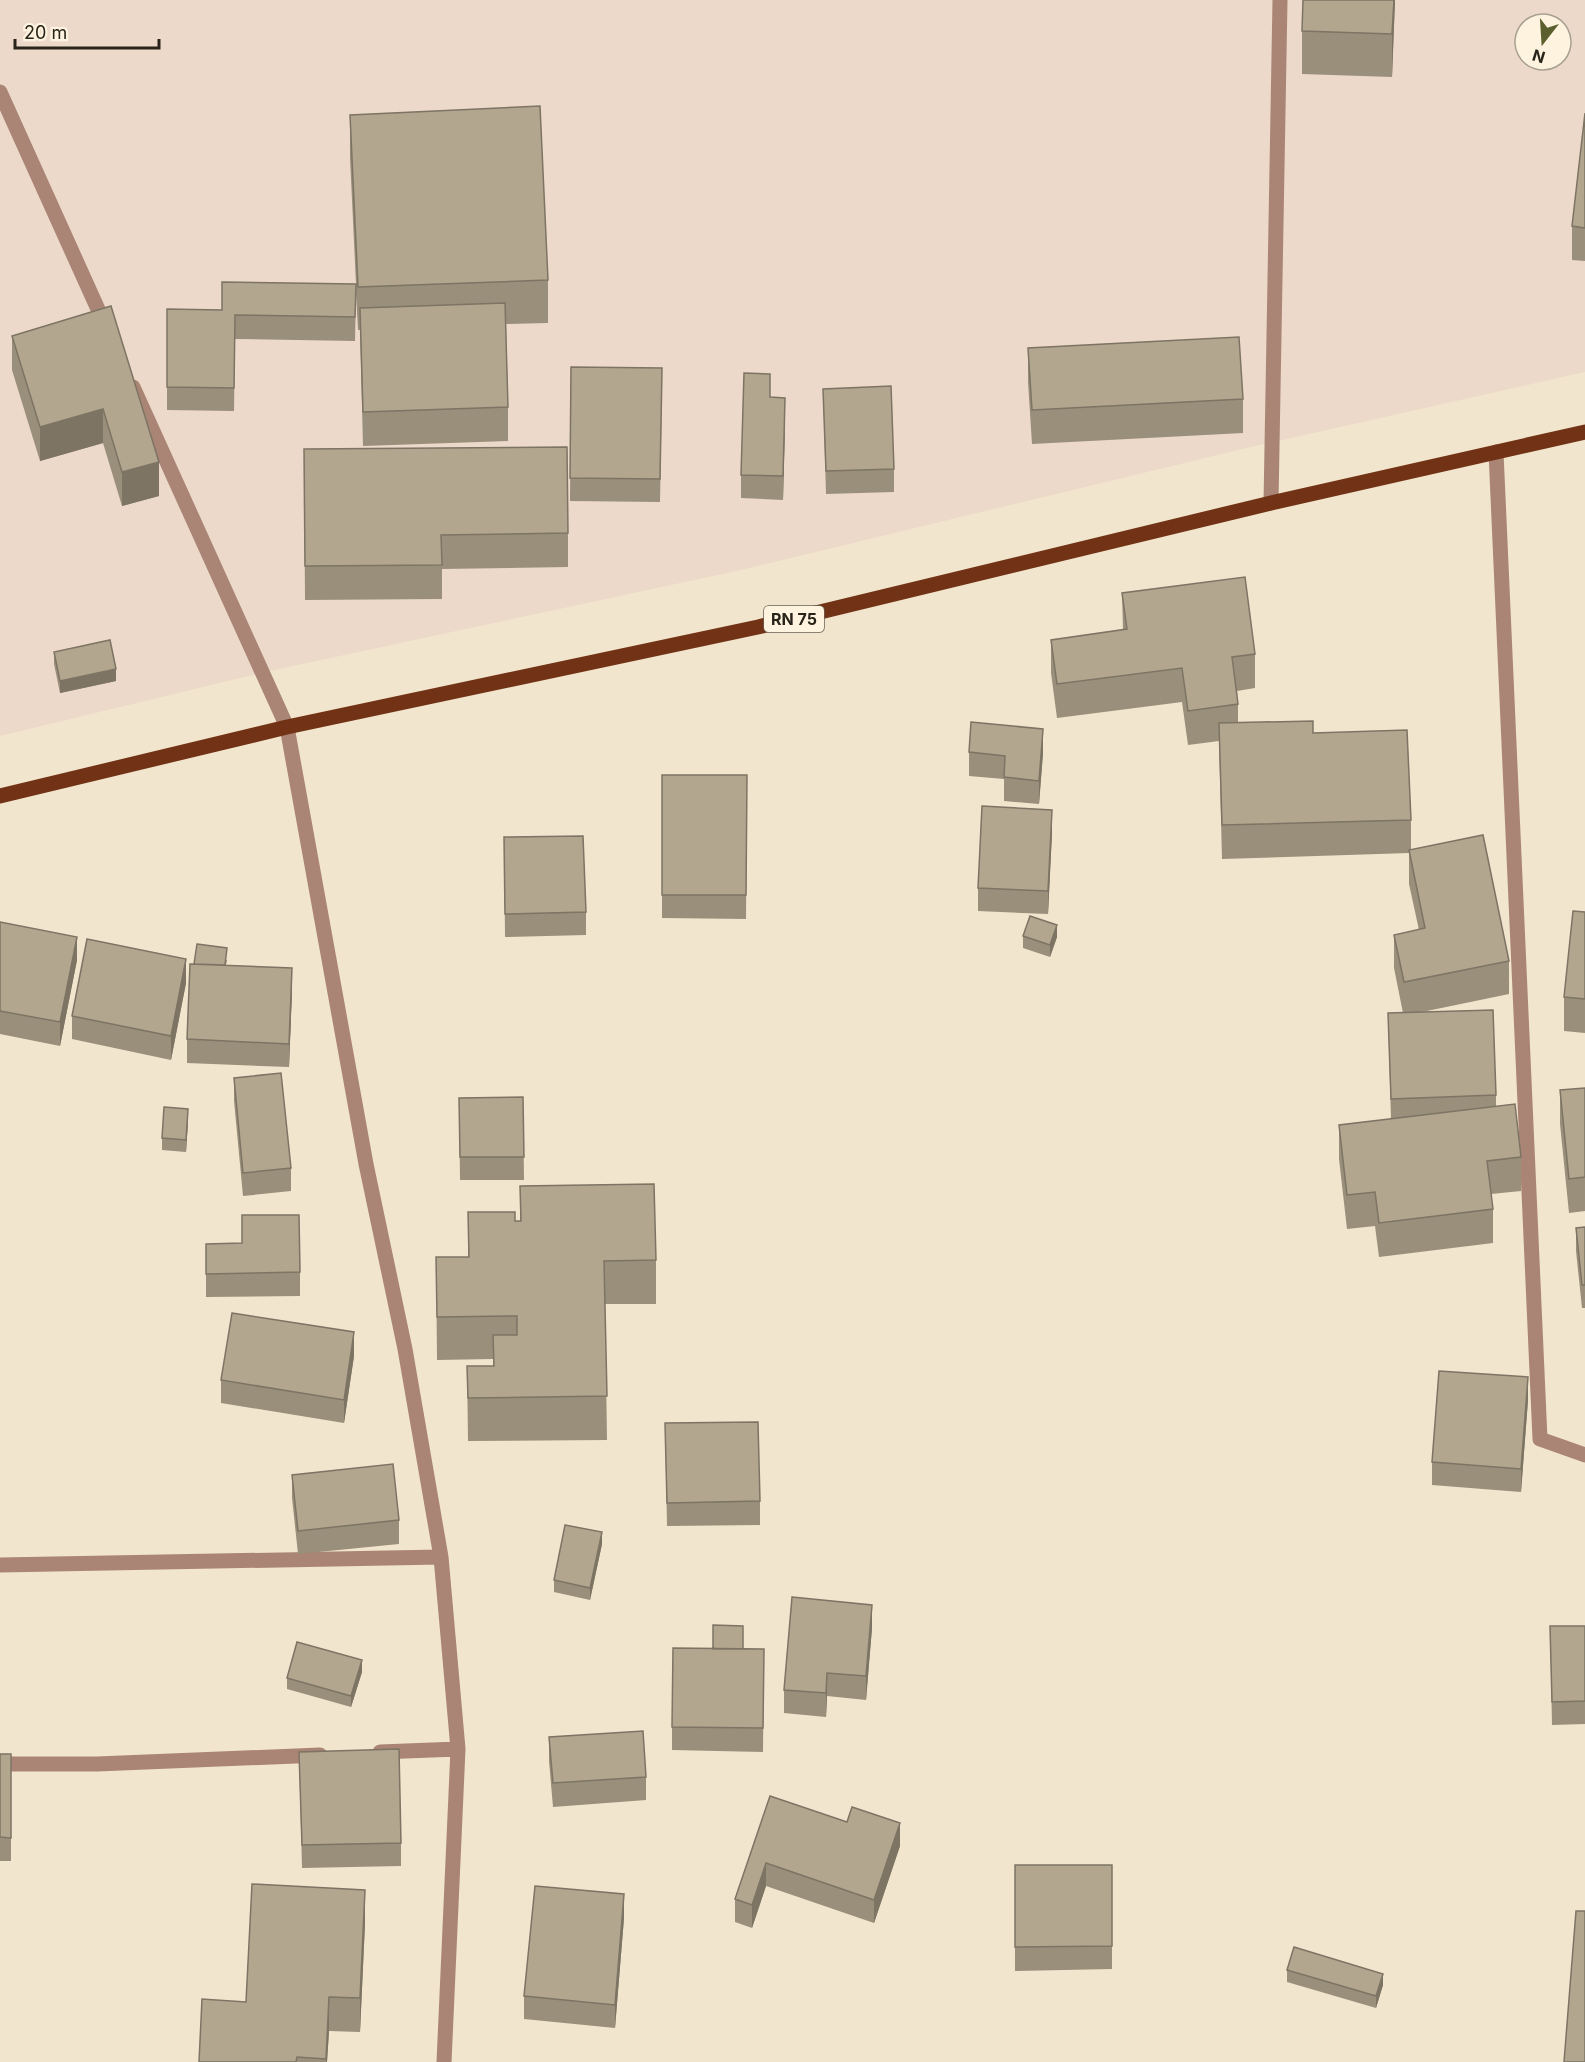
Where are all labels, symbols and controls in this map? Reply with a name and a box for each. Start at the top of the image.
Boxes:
scale bar [15,12,159,50]
north arrow [1513,12,1573,72]
text: 20 m [24,22,67,43]
text: N [1530,45,1547,68]
road number: RN 75 [764,606,824,632]

